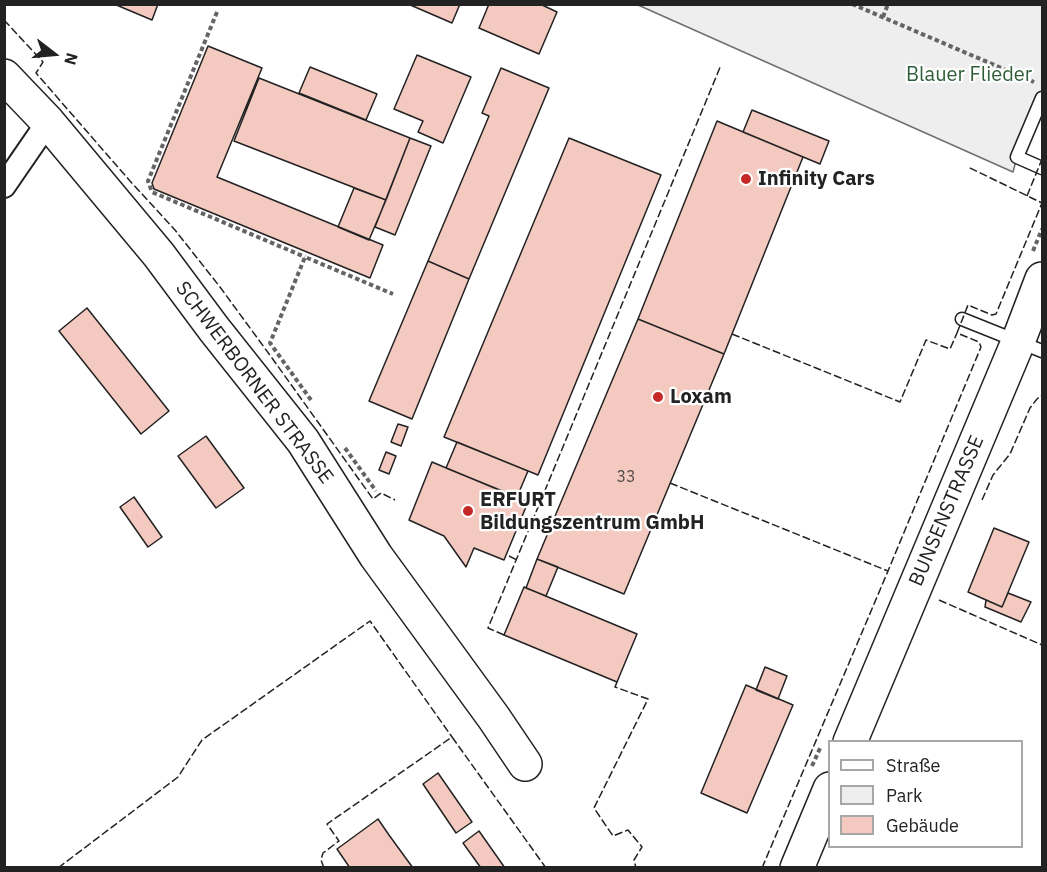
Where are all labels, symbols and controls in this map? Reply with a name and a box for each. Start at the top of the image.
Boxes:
north arrow [24,24,84,84]
text: N [60,51,83,67]
park label: Blauer Flieder [906,63,1032,87]
place label: Infinity Cars [758,167,875,191]
marker: Infinity Cars [739,172,753,186]
street label: SCHWERBORNER STRASSE [170,277,338,489]
place label: Loxam [670,385,732,409]
marker: Loxam [651,390,665,404]
street label: BUNSENSTRASSE [904,432,990,590]
house number: 33 [616,467,636,487]
place label: ERFURT Bildungszentrum GmbH [480,488,704,535]
marker: ERFURT Bildungszentrum GmbH [461,504,475,518]
legend [828,740,1023,848]
text: Straße [886,754,940,777]
text: Park [886,784,922,807]
text: Gebäude [886,814,959,837]

